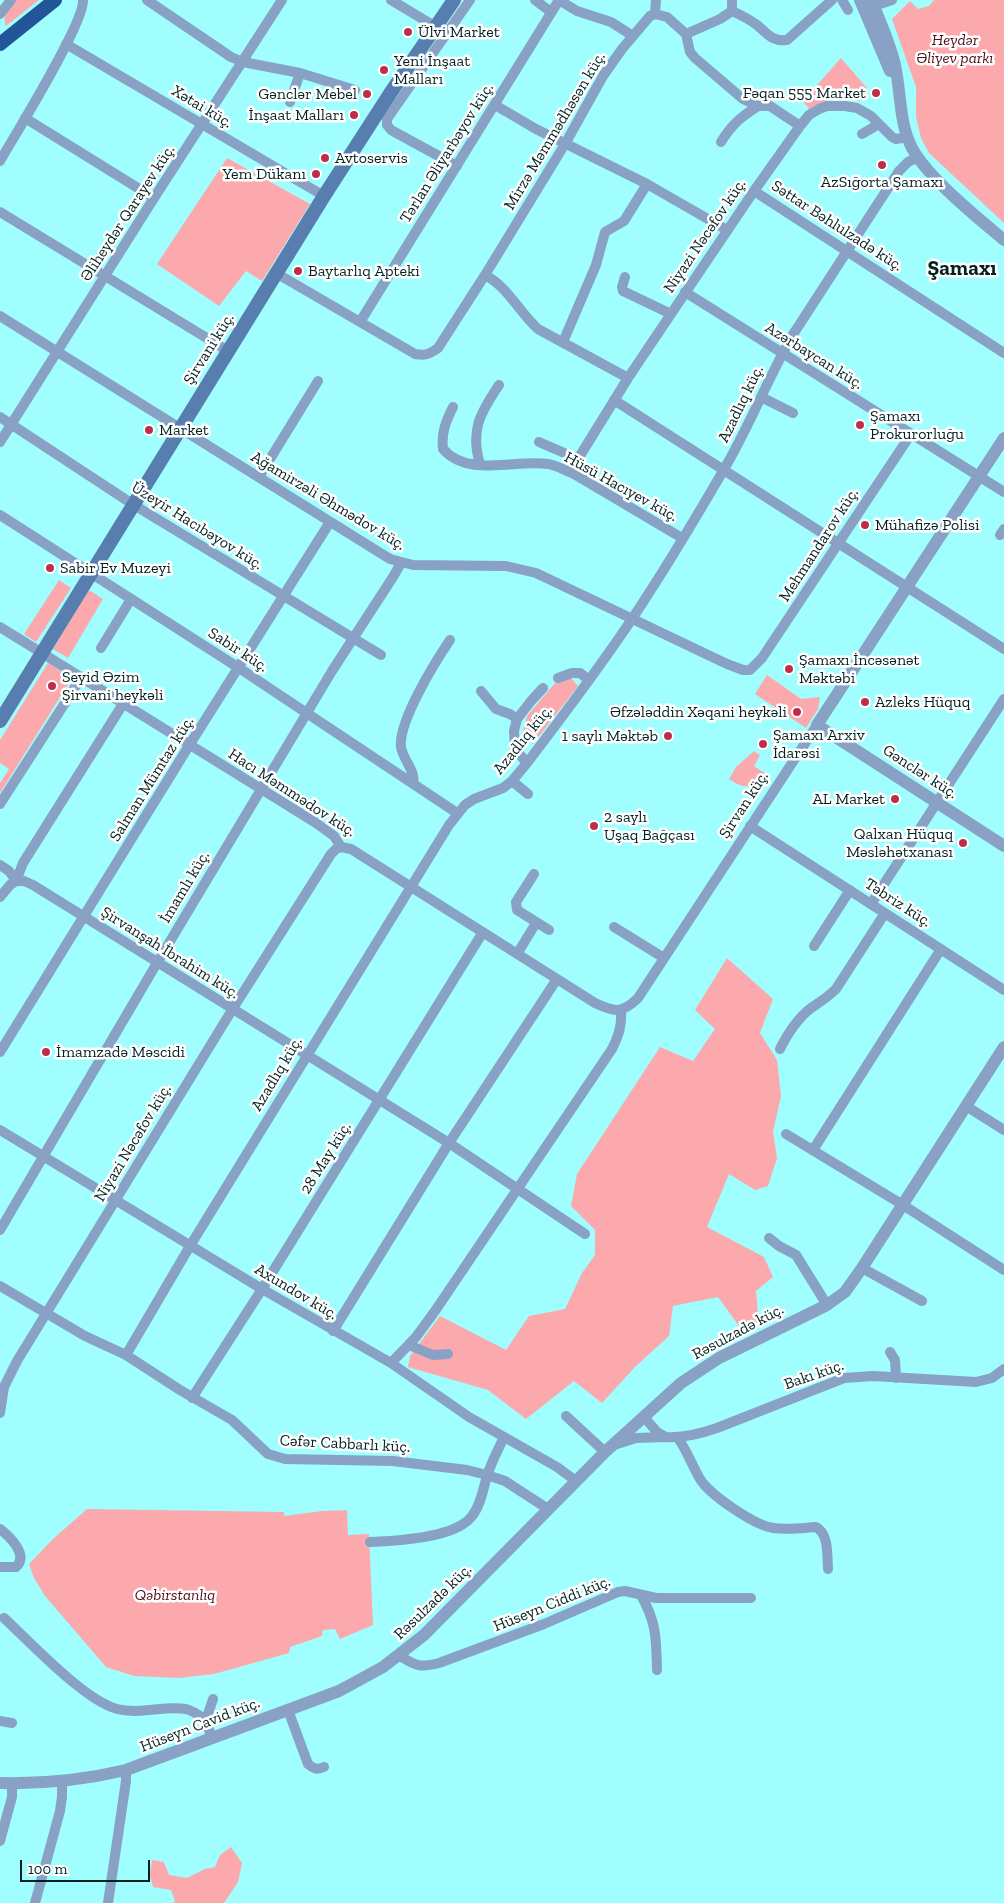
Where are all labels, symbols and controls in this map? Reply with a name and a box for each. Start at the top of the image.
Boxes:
place label: Ülvi Market [418,22,500,42]
marker: Ülvi Market [402,26,414,38]
park label: Heydər Əliyev parkı [917,30,993,68]
street label: Mirzə Məmmədhəsən küç. [500,48,610,214]
place label: Yeni İnşaat Malları [394,51,470,89]
marker: Yeni İnşaat Malları [378,64,390,76]
street label: Tərlan Əliyarbəyov küç. [396,79,498,227]
street label: Xətai küç. [168,81,236,133]
place label: Fəqan 555 Market [743,83,866,103]
place label: Gənclər Mebel [258,84,357,104]
marker: Fəqan 555 Market [870,87,882,99]
marker: Gənclər Mebel [361,88,373,100]
place label: İnşaat Malları [249,105,344,125]
marker: İnşaat Malları [348,109,360,121]
street label: Əliheydər Qarayev küç. [77,141,179,285]
place label: Avtoservis [335,148,408,168]
marker: Avtoservis [319,152,331,164]
marker: AzSığorta Şamaxı [876,159,888,171]
place label: Yem Dükanı [222,164,306,184]
marker: Yem Dükanı [310,168,322,180]
place label: AzSığorta Şamaxı [821,172,943,192]
street label: Niyazi Nəcəfov küç. [660,175,750,297]
street label: Səttar Bəhlulzadə küç. [768,176,906,276]
district label: Şamaxı [928,256,996,282]
place label: Baytarlıq Apteki [308,261,420,281]
marker: Baytarlıq Apteki [292,265,304,277]
street label: Şirvani küç. [179,310,239,388]
street label: Azərbaycan küç. [761,318,867,394]
street label: Azadlıq küç. [714,362,768,446]
place label: Şamaxı Prokurorluğu [870,406,964,444]
marker: Şamaxı Prokurorluğu [854,419,866,431]
place label: Market [159,420,209,440]
marker: Market [143,424,155,436]
street label: Ağamirzəli Əhmədov küç. [247,447,409,555]
street label: Hüsü Hacıyev küç. [561,448,681,526]
street label: Üzeyir Hacıbəyov küç. [128,478,266,574]
street label: Mehmandarov küç. [775,484,863,606]
place label: Mühafizə Polisi [875,515,979,535]
marker: Mühafizə Polisi [859,519,871,531]
place label: Sabir Ev Muzeyi [60,558,171,578]
marker: Sabir Ev Muzeyi [44,562,56,574]
street label: Sabir küç. [204,624,272,676]
place label: Şamaxı İncəsənət Məktəbi [799,650,920,688]
marker: Şamaxı İncəsənət Məktəbi [783,663,795,675]
place label: Seyid Əzim Şirvani heykəli [62,667,163,705]
marker: Seyid Əzim Şirvani heykəli [46,680,58,692]
place label: Azleks Hüquq [875,692,970,712]
marker: Azleks Hüquq [859,696,871,708]
street label: Azadlıq küç. [489,702,557,778]
place label: Əfzələddin Xəqani heykəli [610,702,787,722]
marker: Əfzələddin Xəqani heykəli [791,706,803,718]
street label: Salman Mümtaz küç. [106,713,198,845]
place label: Şamaxı Arxiv İdarəsi [773,725,865,763]
place label: 1 saylı Məktəb [562,726,658,746]
marker: 1 saylı Məktəb [662,730,674,742]
marker: Şamaxı Arxiv İdarəsi [757,738,769,750]
street label: Gənclər küç. [879,741,961,803]
street label: Hacı Məmmədov küç. [225,745,359,841]
street label: Şirvan küç. [715,768,773,842]
place label: AL Market [812,789,885,809]
marker: AL Market [889,793,901,805]
place label: 2 saylı Uşaq Bağçası [604,807,695,845]
marker: 2 saylı Uşaq Bağçası [588,820,600,832]
place label: Qalxan Hüquq Məsləhətxanası [846,824,953,862]
marker: Qalxan Hüquq Məsləhətxanası [957,837,969,849]
street label: İmamlı küç. [156,847,214,927]
street label: Təbriz küç. [861,874,935,932]
street label: Şirvanşah İbrahim küç. [97,903,243,1003]
street label: Azadlıq küç. [247,1033,307,1115]
place label: İmamzadə Məscidi [56,1042,185,1062]
marker: İmamzadə Məscidi [40,1046,52,1058]
street label: Niyazi Nəcəfov küç. [90,1081,176,1205]
street label: 28 May küç. [296,1118,356,1198]
street label: Axundov küç. [251,1260,341,1324]
street label: Rəsulzadə küç. [689,1300,787,1364]
street label: Bakı küç. [782,1356,846,1394]
street label: Cəfər Cabbarlı küç. [279,1431,411,1457]
street label: Rəsulzadə küç. [390,1560,476,1644]
street label: Hüseyn Ciddi küç. [491,1572,613,1636]
park label: Qəbirstanlıq [135,1585,215,1605]
street label: Hüseyn Cavid küç. [137,1693,263,1757]
scale bar [22,1850,152,1882]
text: 100 m [28,1860,67,1878]

